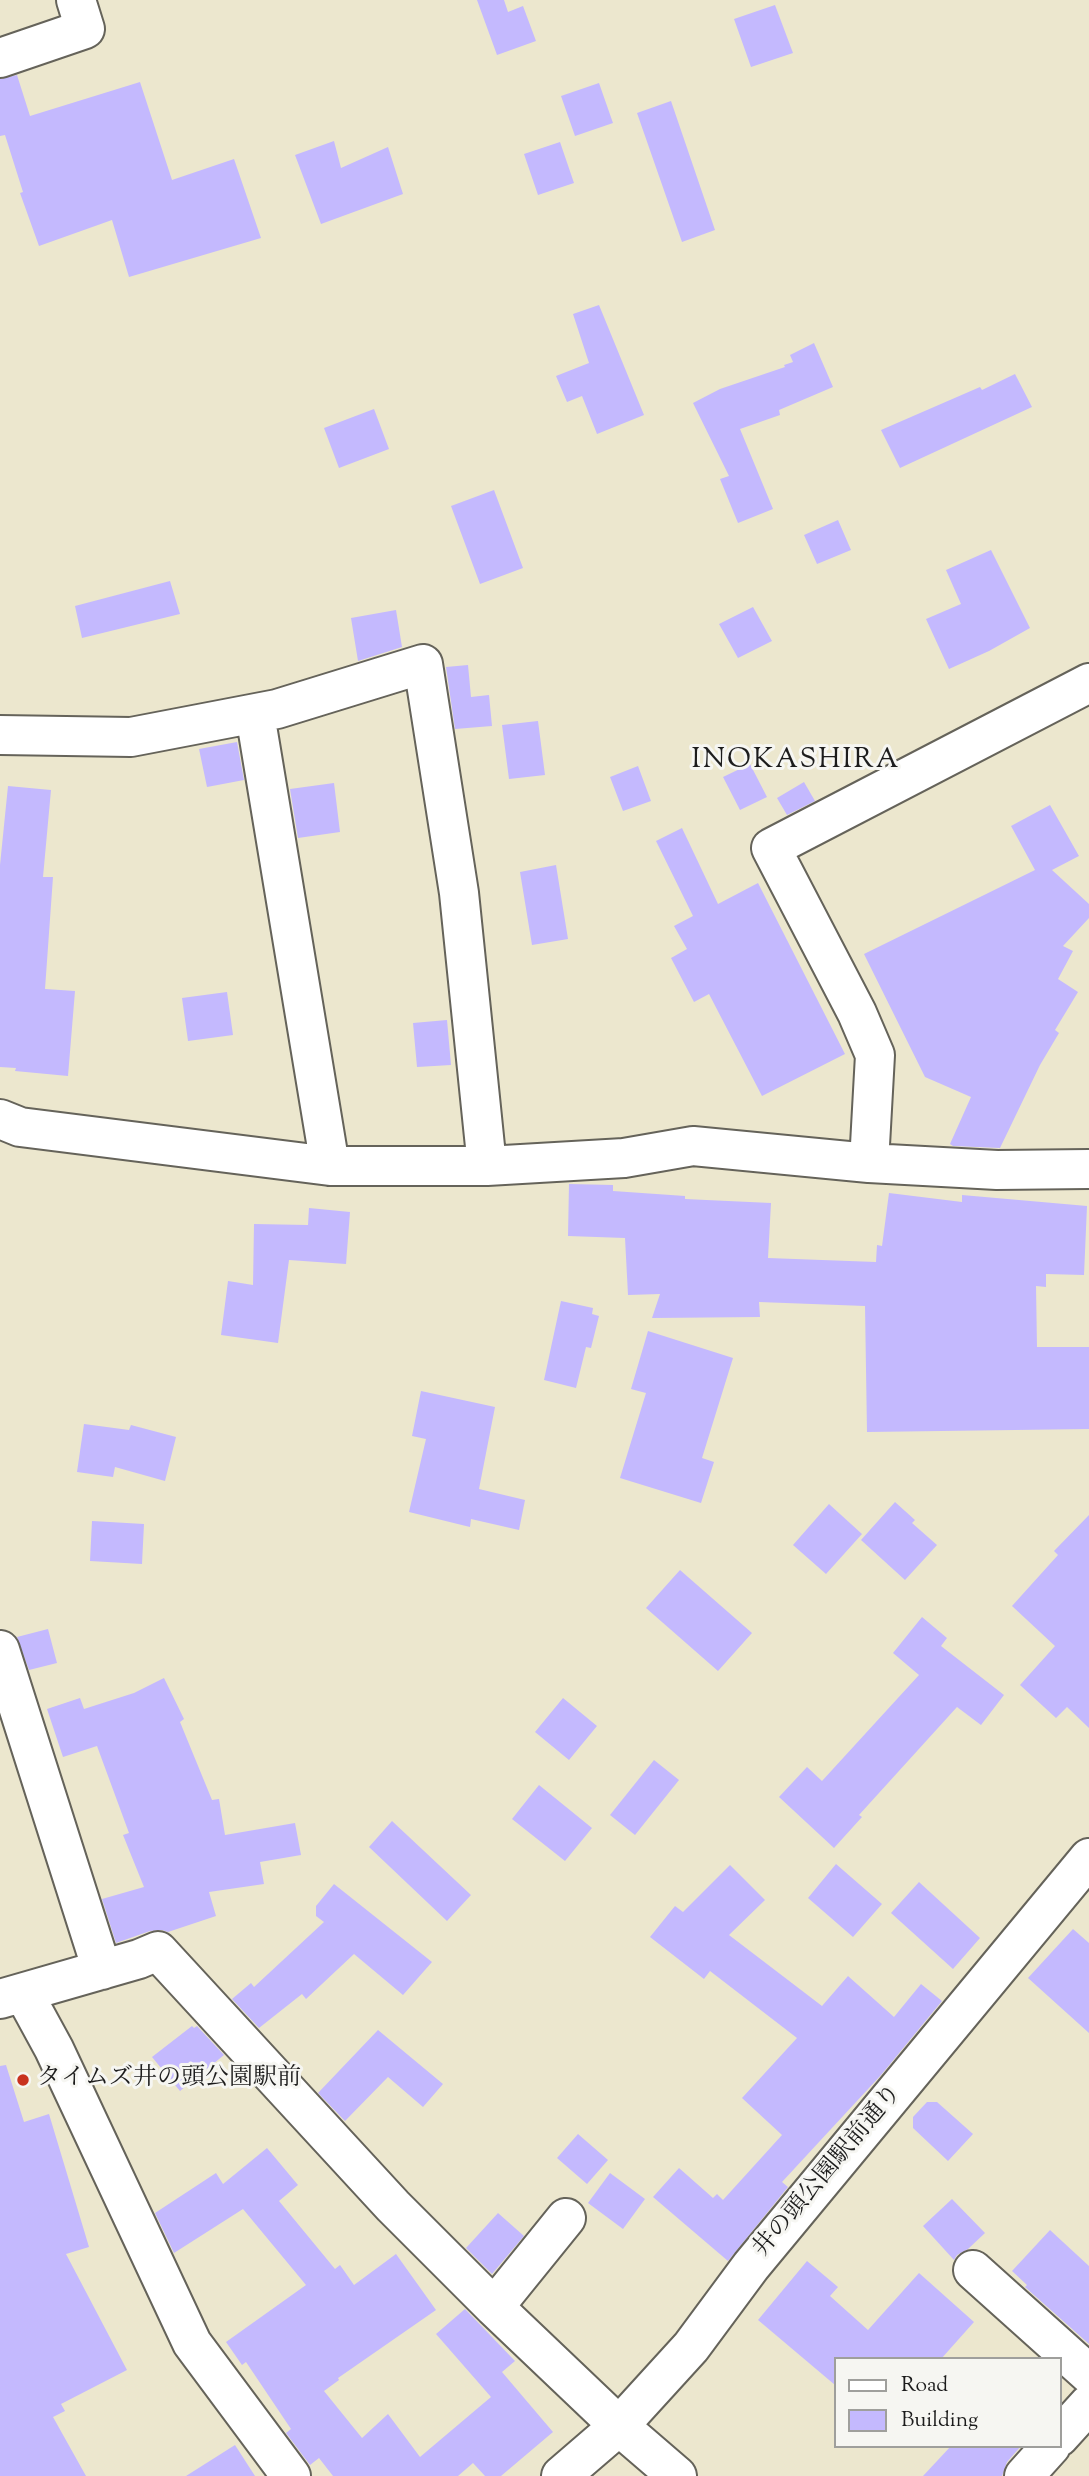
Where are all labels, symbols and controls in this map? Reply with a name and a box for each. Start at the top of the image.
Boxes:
district label: INOKASHIRA [693,745,899,779]
place label: タイムズ井の頭公園駅前 [37,2066,301,2094]
marker: タイムズ井の頭公園駅前 [15,2072,31,2088]
street label: 井の頭公園駅前通り [749,2080,909,2264]
legend [834,2357,1061,2448]
text: Road [901,2371,948,2401]
text: Building [901,2406,978,2436]

